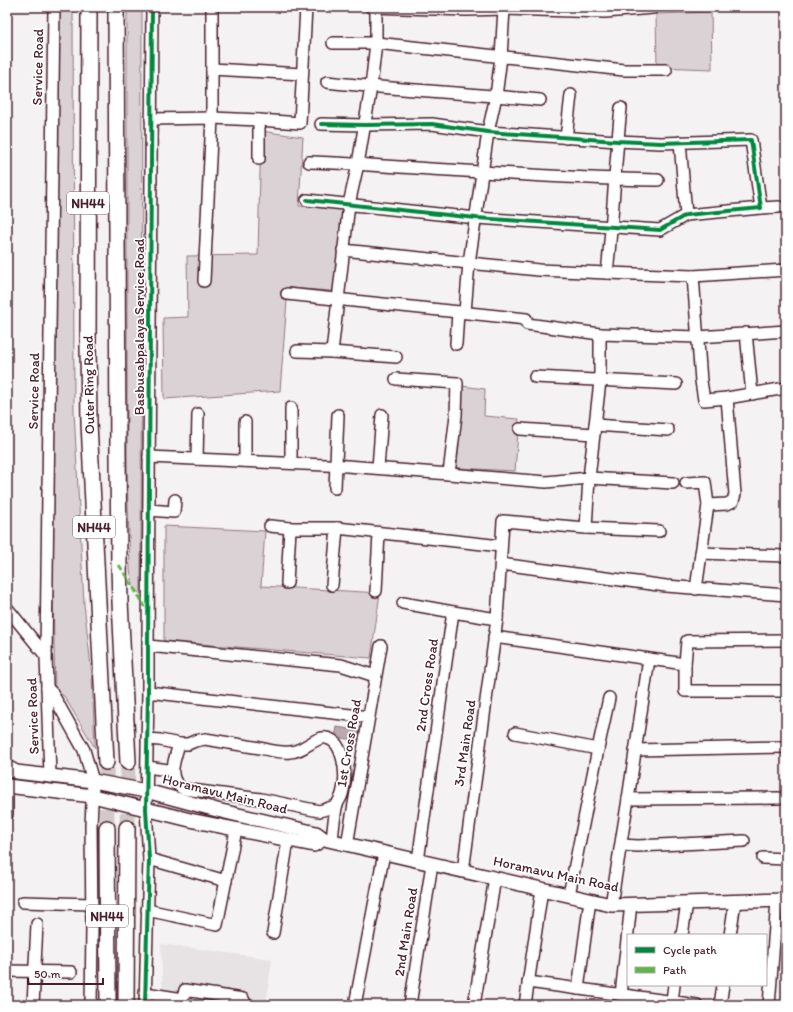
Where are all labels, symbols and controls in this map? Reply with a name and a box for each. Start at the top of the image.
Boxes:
street label: Service Road [29,28,47,106]
road number: NH44 [67,192,109,214]
street label: Basbusabpalaya Service Road [131,238,148,415]
street label: Outer Ring Road [80,335,98,435]
street label: Service Road [25,352,43,430]
road number: NH44 [73,516,115,538]
street label: 2nd Cross Road [412,637,442,733]
street label: Service Road [23,677,43,755]
street label: 1st Cross Road [333,697,365,788]
street label: 3rd Main Road [450,698,480,788]
street label: Horamavu Main Road [161,770,290,818]
street label: Horamavu Main Road [492,852,621,896]
street label: 2nd Main Road [391,886,421,978]
road number: NH44 [86,905,128,927]
legend [627,934,767,986]
text: Cycle path [663,943,717,957]
scale bar [28,960,103,986]
text: Path [663,963,686,977]
text: 50 m [34,967,60,981]

